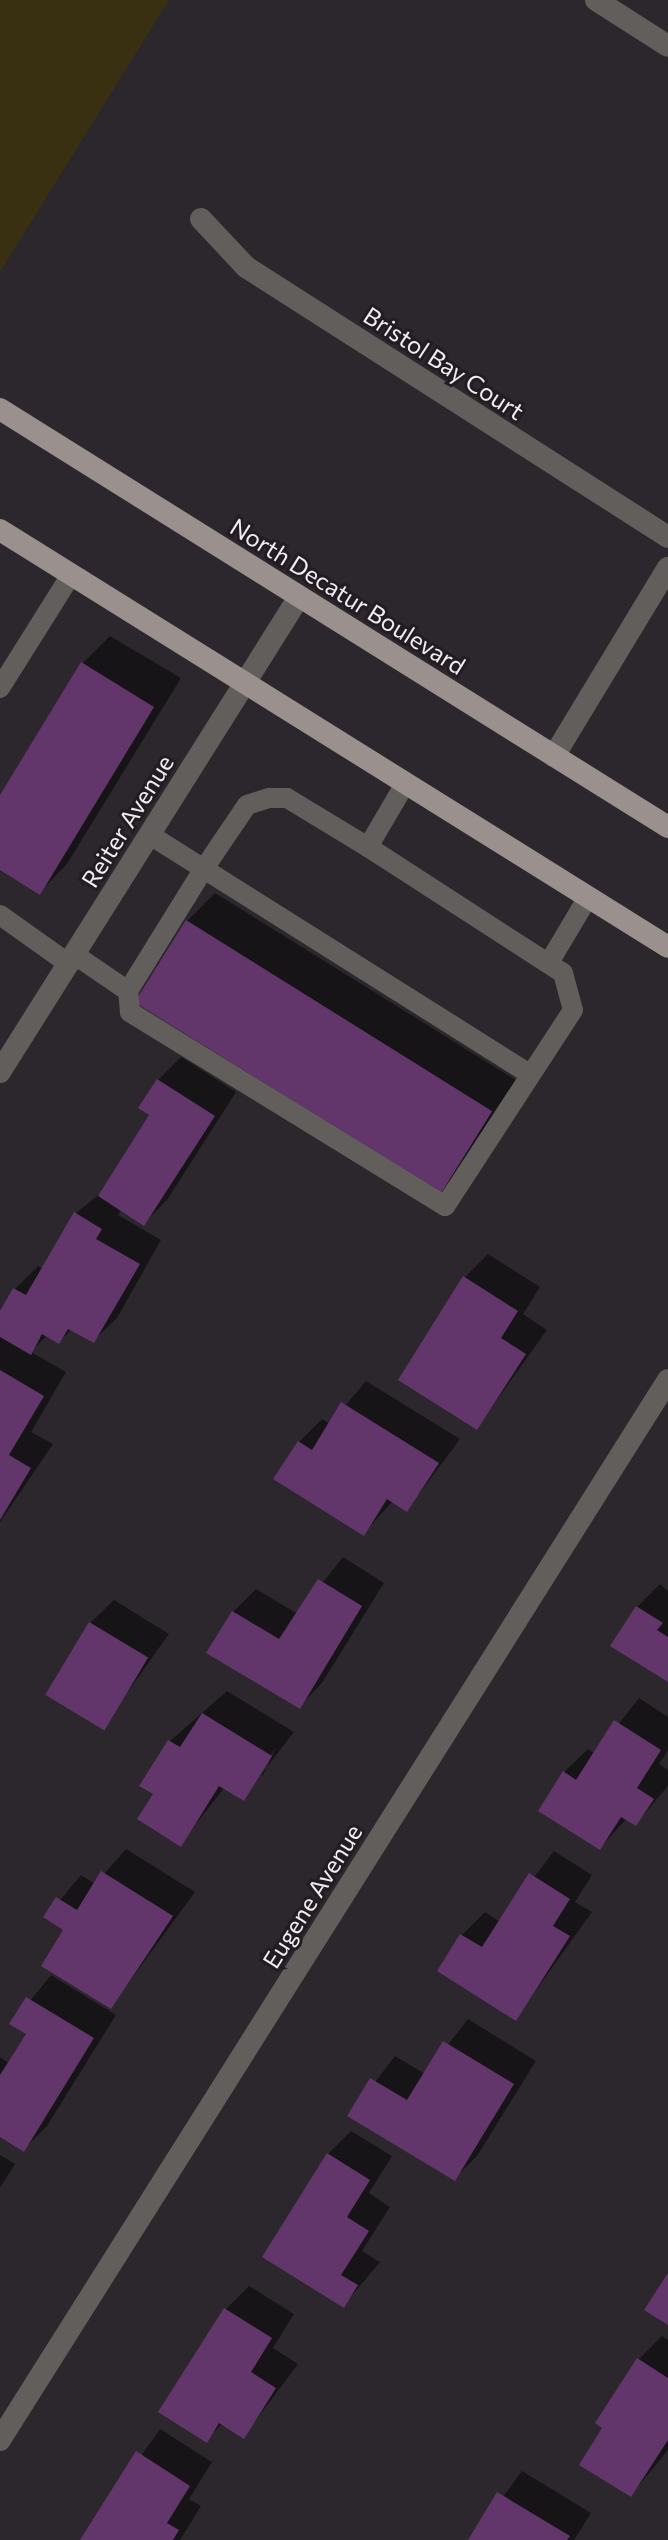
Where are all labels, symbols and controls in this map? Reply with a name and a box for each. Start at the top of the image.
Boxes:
street label: Bristol Bay Court [358,300,530,426]
street label: North Decatur Boulevard [225,512,471,680]
street label: Reiter Avenue [75,749,179,893]
street label: Eugene Avenue [256,1819,368,1973]

